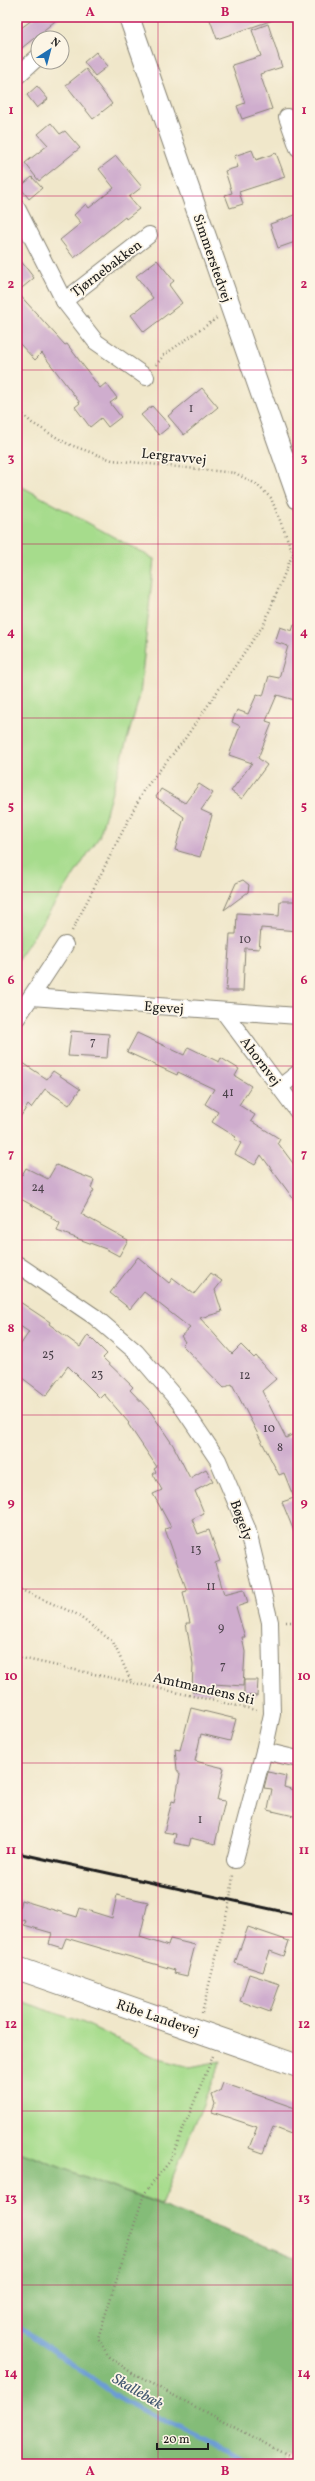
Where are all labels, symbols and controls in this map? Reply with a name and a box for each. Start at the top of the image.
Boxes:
text: A [85,4,95,22]
text: B [221,4,230,22]
north arrow [30,30,70,70]
text: N [47,35,63,52]
text: 1 [8,102,14,120]
text: 1 [301,102,307,120]
street label: Simmerstedvej [188,212,236,305]
street label: Tjørnebakken [67,236,146,302]
text: 2 [8,276,15,294]
text: 2 [301,276,308,294]
house number: 1 [189,401,193,417]
street label: Lergravvej [140,445,207,470]
text: 3 [8,450,15,468]
text: 3 [301,450,308,468]
text: 4 [7,624,15,642]
text: 4 [300,624,308,642]
text: 5 [8,798,14,816]
text: 5 [301,798,307,816]
house number: 10 [239,932,251,948]
text: 6 [7,972,15,990]
text: 6 [300,972,308,990]
street label: Egevej [143,998,184,1019]
street label: Ahornvej [235,1033,285,1090]
house number: 7 [90,1034,96,1050]
house number: 41 [222,1085,234,1101]
text: 7 [8,1146,14,1164]
text: 7 [301,1146,307,1164]
house number: 24 [31,1180,45,1196]
text: 8 [7,1320,15,1338]
text: 8 [300,1320,308,1338]
house number: 25 [42,1347,54,1363]
house number: 23 [91,1367,103,1383]
house number: 12 [239,1368,251,1384]
house number: 10 [263,1421,275,1437]
house number: 8 [277,1440,283,1456]
text: 9 [7,1494,15,1512]
text: 9 [300,1494,308,1512]
street label: Bøgely [225,1498,257,1544]
house number: 13 [191,1542,201,1558]
house number: 11 [206,1579,216,1595]
house number: 9 [218,1620,224,1636]
house number: 7 [220,1658,226,1674]
text: 10 [4,1668,18,1686]
text: 10 [297,1668,311,1686]
street label: Amtmandens Sti [151,1669,256,1710]
house number: 1 [198,1812,202,1828]
text: 11 [6,1842,16,1860]
text: 11 [299,1842,309,1860]
street label: Ribe Landevej [114,1995,201,2041]
text: 12 [5,2016,17,2034]
text: 12 [298,2016,310,2034]
text: 13 [5,2190,17,2208]
text: 13 [298,2190,310,2208]
text: 14 [4,2365,18,2383]
text: 14 [297,2365,311,2383]
water label: Skallebæk [108,2369,167,2415]
scale bar [157,2425,208,2451]
text: 20 m [163,2432,190,2448]
text: A [85,2463,95,2481]
text: B [221,2463,230,2481]

